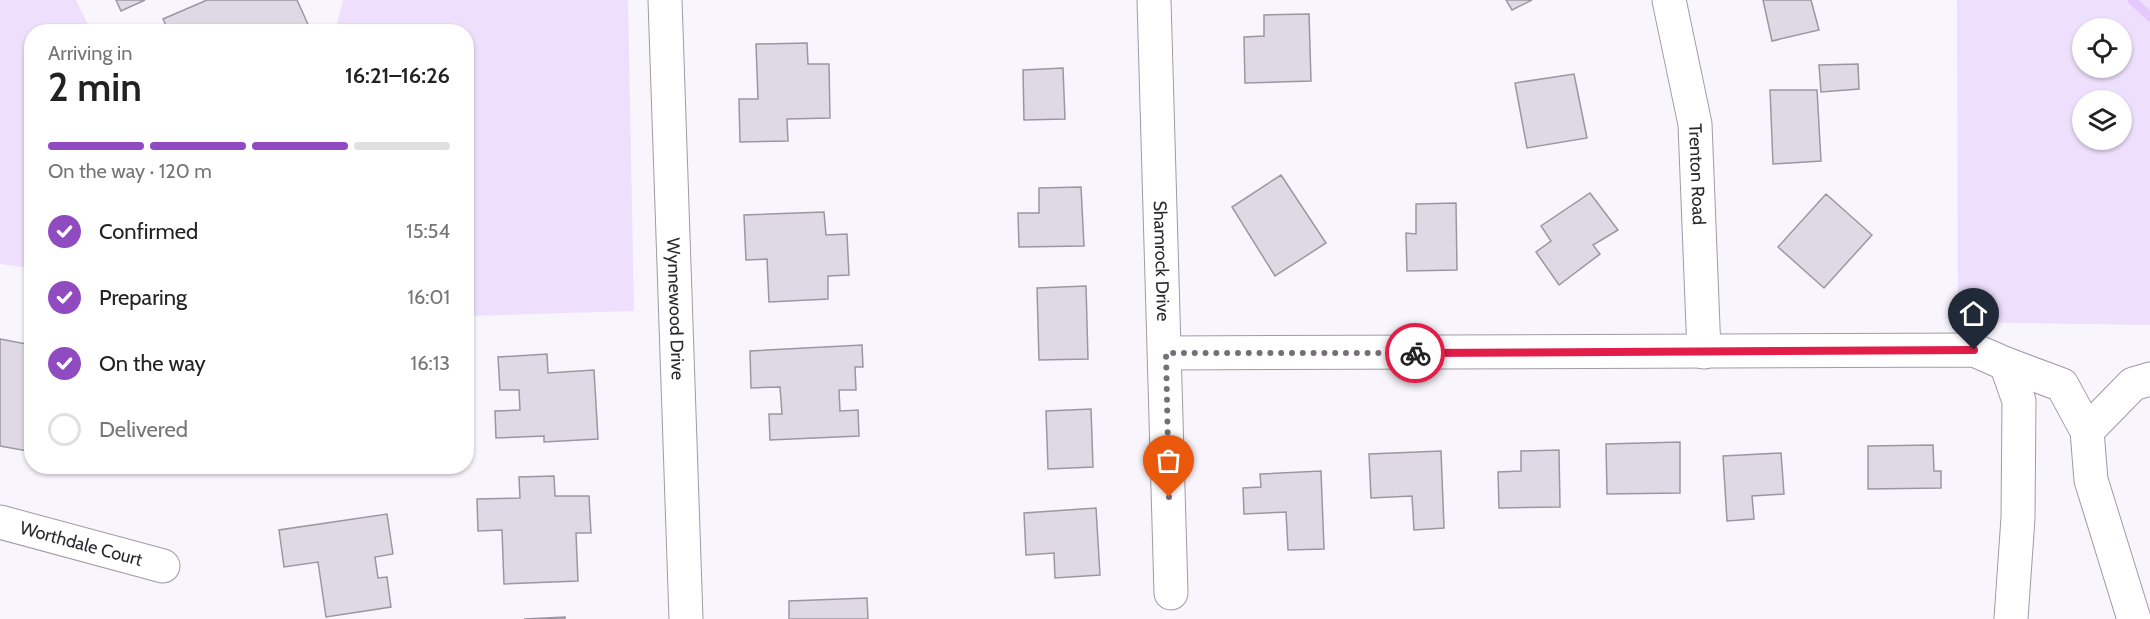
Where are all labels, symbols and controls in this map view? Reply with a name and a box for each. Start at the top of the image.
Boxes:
map controls [2072,18,2132,150]
button: locate [2072,18,2132,78]
text: Arriving in [48,41,132,65]
text: 16:21–16:26 [345,62,450,89]
text: 2 min [48,63,142,111]
button: layers [2072,90,2132,150]
street label: Trenton Road [1684,123,1710,226]
text: On the way · 120 m [48,159,212,183]
street label: Shamrock Drive [1149,200,1174,322]
icon: check [48,215,81,248]
text: Confirmed [99,218,198,245]
text: 15:54 [406,219,450,243]
street label: Wynnewood Drive [662,237,689,380]
icon: check [48,281,81,314]
text: Preparing [99,284,187,311]
text: 16:01 [407,285,450,309]
pin [1948,288,1999,350]
icon: home [1957,297,1990,330]
courier [1385,323,1445,383]
icon: bike [1399,337,1432,370]
icon: check [48,347,81,380]
text: On the way [99,350,206,377]
text: 16:13 [411,351,450,375]
text: Delivered [99,416,188,443]
pin [1143,435,1194,497]
icon: bag [1152,444,1185,477]
street label: Worthdale Court [17,517,145,571]

